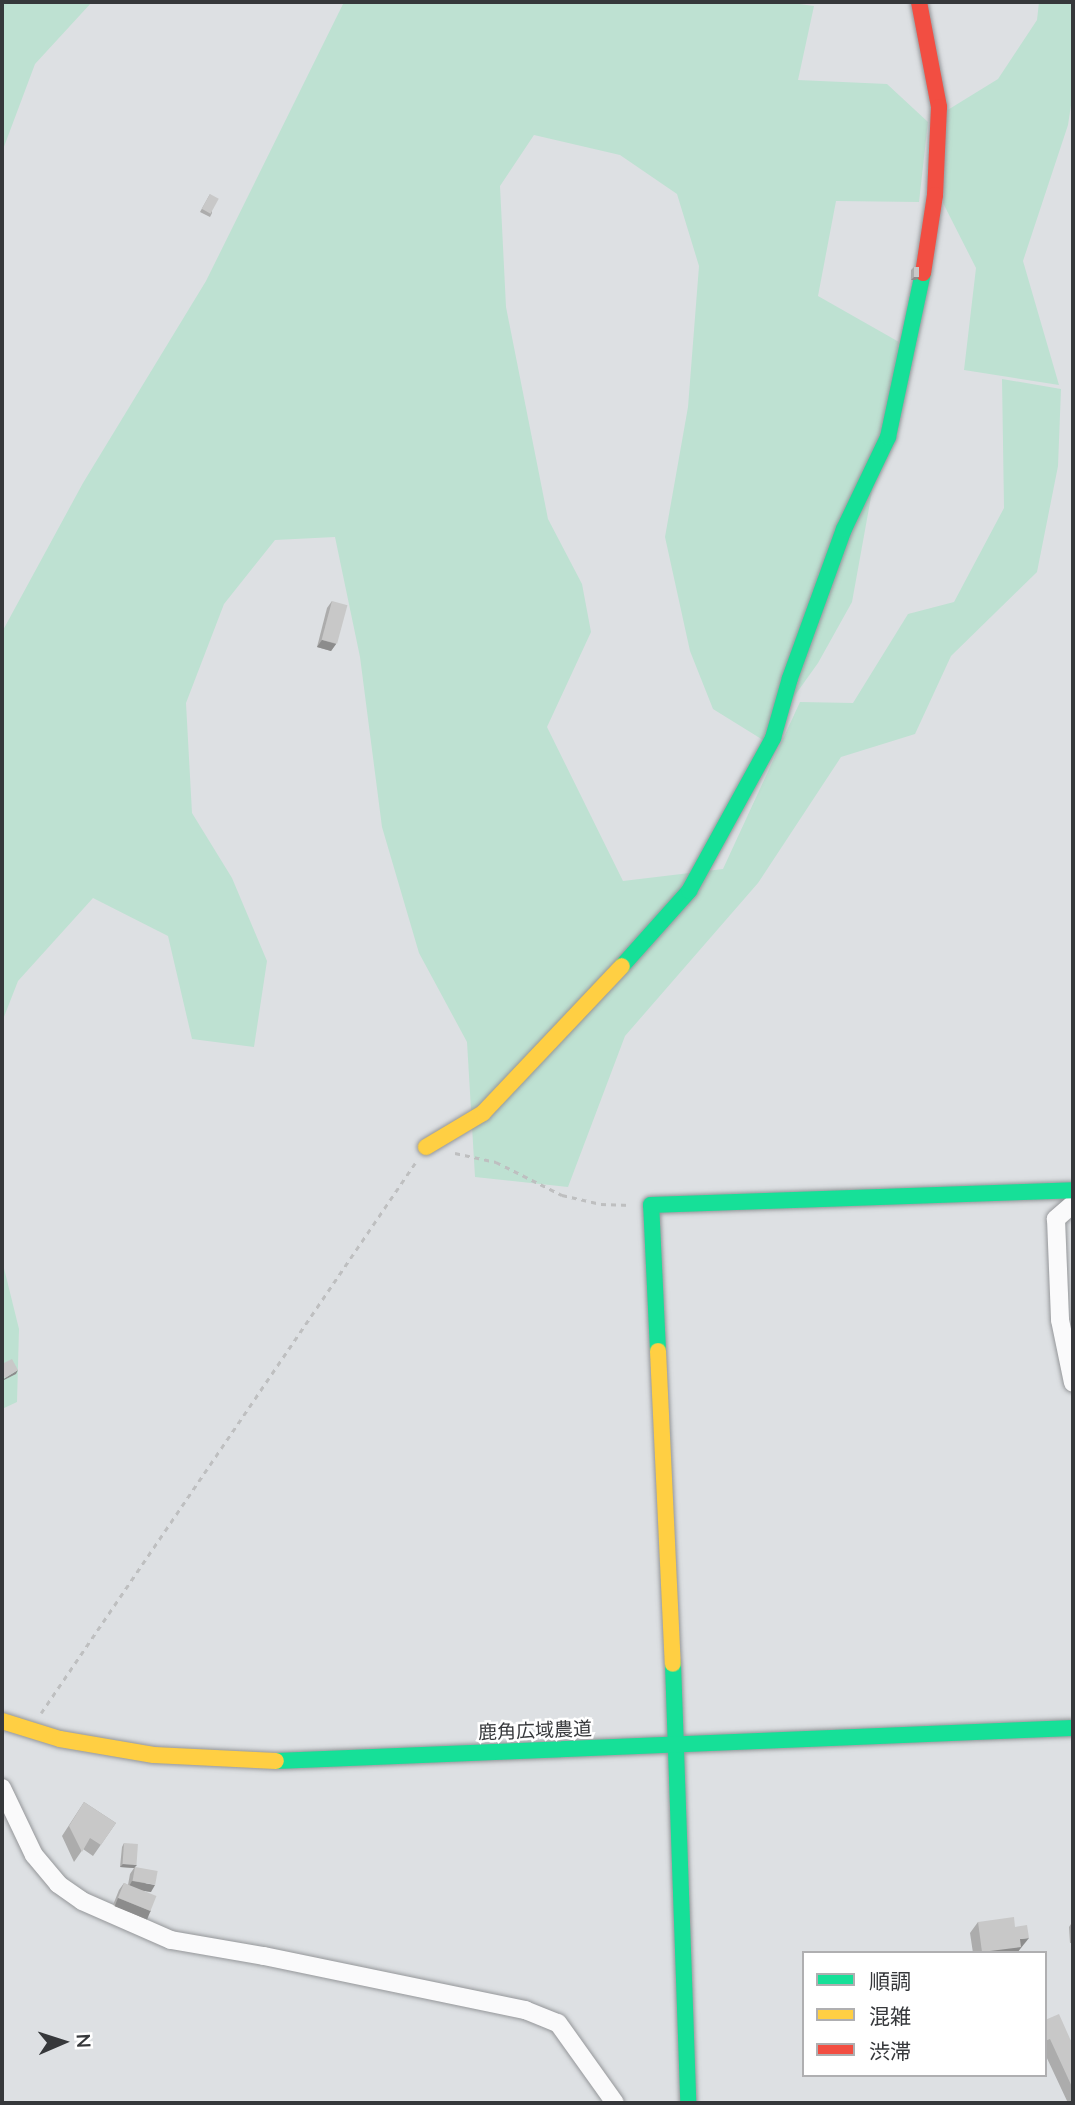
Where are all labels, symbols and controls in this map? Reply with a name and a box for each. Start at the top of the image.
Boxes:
street label: 鹿角広域農道 [478,1718,592,1744]
legend [802,1951,1047,2077]
text: 順調 [869,1968,911,1994]
text: 混雑 [869,2003,911,2029]
north arrow [28,2007,98,2077]
text: N [72,2033,96,2049]
text: 渋滞 [869,2038,911,2064]

